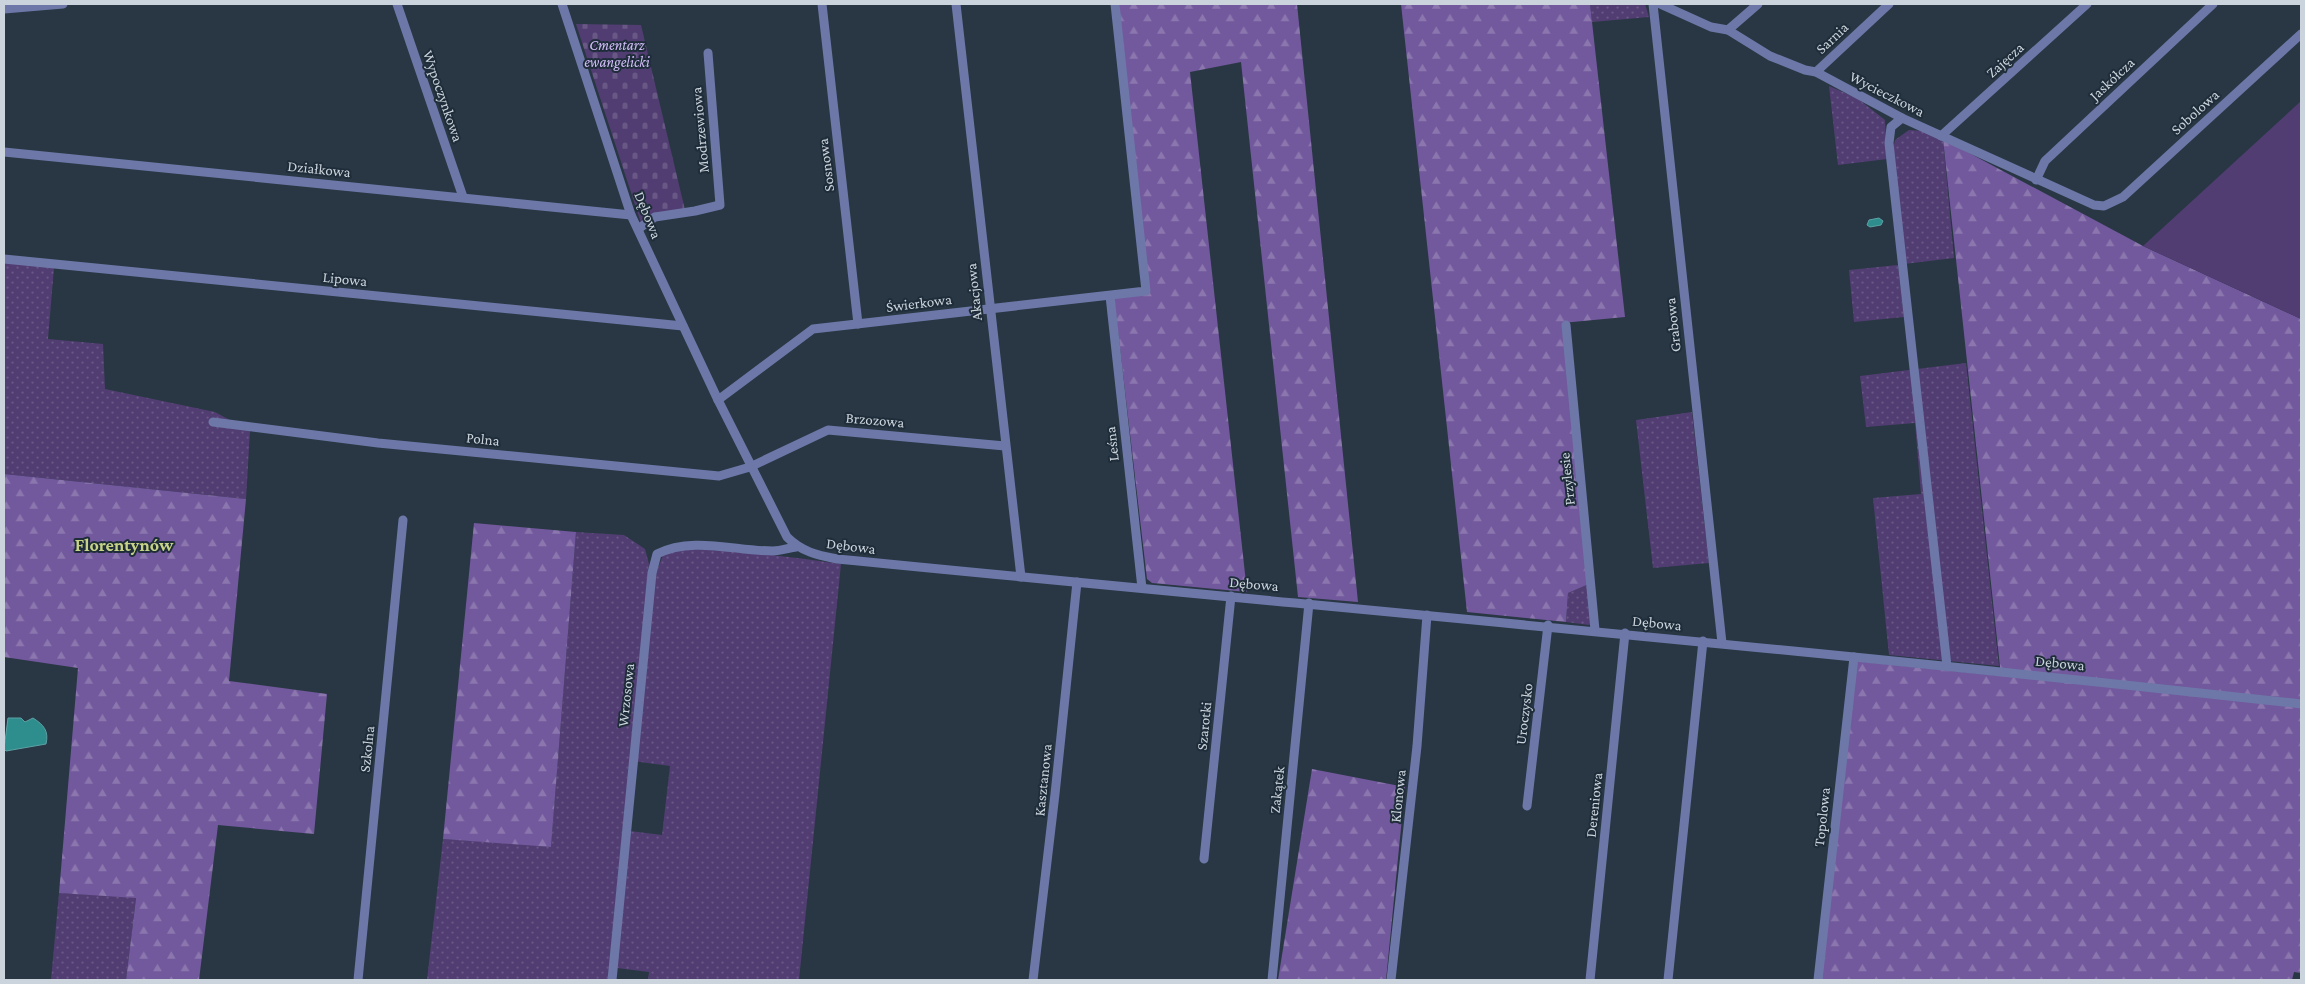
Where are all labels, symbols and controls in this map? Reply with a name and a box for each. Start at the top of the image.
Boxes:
street label: Sarnia [1813,19,1851,57]
park label: Cmentarz ewangelicki [584,37,651,71]
street label: Zajęcza [1983,39,2028,82]
street label: Wypoczynkowa [419,48,466,144]
street label: Jaskółcza [2085,54,2138,106]
street label: Wycieczkowa [1846,68,1927,121]
street label: Modrzewiowa [688,86,712,174]
street label: Sobolowa [2168,86,2222,138]
street label: Sosnowa [815,137,837,193]
street label: Działkowa [287,158,351,180]
street label: Dębowa [630,189,665,241]
street label: Akacjowa [963,262,986,322]
street label: Lipowa [322,269,368,290]
street label: Świerkowa [885,291,953,315]
street label: Grabowa [1662,297,1684,353]
street label: Brzozowa [845,409,905,431]
street label: Leśna [1102,426,1122,462]
street label: Polna [465,429,501,449]
street label: Przylesie [1556,451,1579,506]
district label: Florentynów [75,535,174,555]
street label: Dębowa [825,535,877,558]
street label: Dębowa [1229,574,1279,595]
street label: Dębowa [1631,612,1683,635]
street label: Dębowa [2034,652,2086,675]
street label: Wrzosowa [615,662,637,728]
street label: Uroczysko [1512,682,1537,746]
street label: Szarotki [1193,701,1215,751]
street label: Szkolna [357,725,377,773]
street label: Kasztanowa [1031,743,1055,817]
street label: Zakątek [1267,765,1289,815]
street label: Klonowa [1387,769,1409,823]
street label: Dereniowa [1583,772,1605,838]
street label: Topolowa [1811,786,1834,848]

